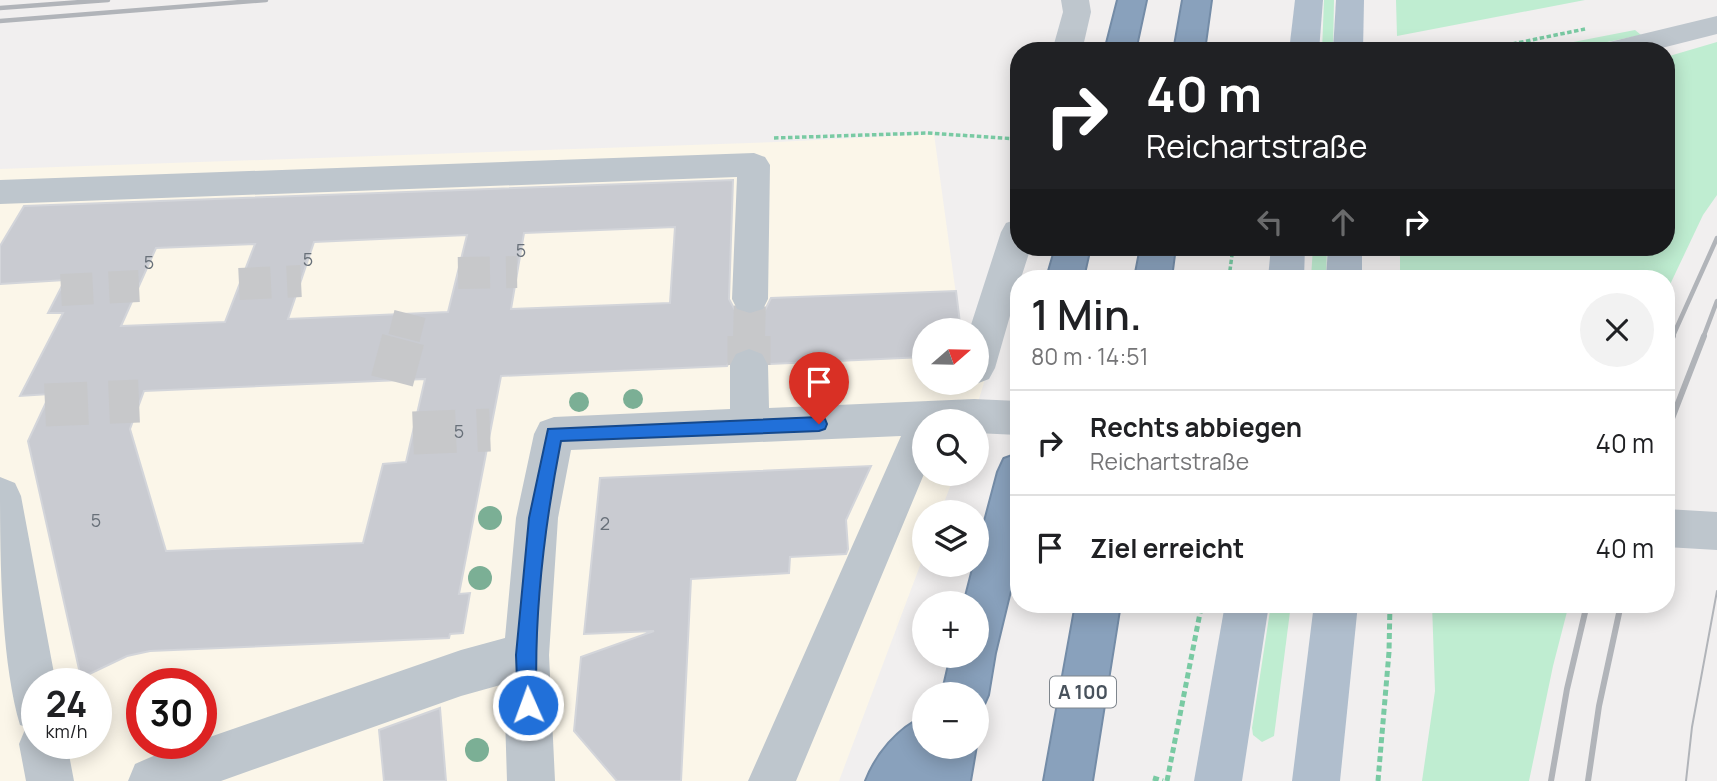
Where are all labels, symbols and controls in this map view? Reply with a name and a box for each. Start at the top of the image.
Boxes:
text: 40 m [1146,60,1262,127]
icon: right [1031,70,1122,161]
text: Reichartstraße [1146,124,1367,168]
icon: left [1251,203,1289,241]
icon: ahead [1324,203,1362,241]
icon: right [1397,203,1435,241]
house number: 5 [516,238,526,262]
house number: 5 [303,247,313,271]
house number: 5 [144,250,154,274]
text: 1 Min. [1031,285,1142,343]
button: close [1580,293,1654,367]
north arrow [912,318,989,396]
map controls [912,318,989,759]
text: 80 m · 14:51 [1031,340,1149,372]
pin [789,352,849,424]
icon: arrive [800,363,838,401]
button: search [912,409,989,486]
text: Rechts abbiegen [1090,409,1302,445]
house number: 5 [454,419,464,443]
icon: right [1031,424,1069,462]
text: 40 m [1596,425,1654,461]
text: Reichartstraße [1090,445,1249,477]
button: layers [912,500,989,577]
house number: 5 [91,508,101,532]
house number: 2 [600,511,610,535]
icon: arrive [1031,529,1069,567]
text: Ziel erreicht [1090,530,1244,566]
text: 40 m [1596,530,1654,566]
button: + [912,591,989,668]
speed limit sign: 30 [126,668,217,759]
position arrow [491,668,565,742]
road number: A 100 [1050,677,1116,708]
text: 24 [46,680,87,728]
button: − [912,682,989,759]
text: km/h [46,719,87,743]

